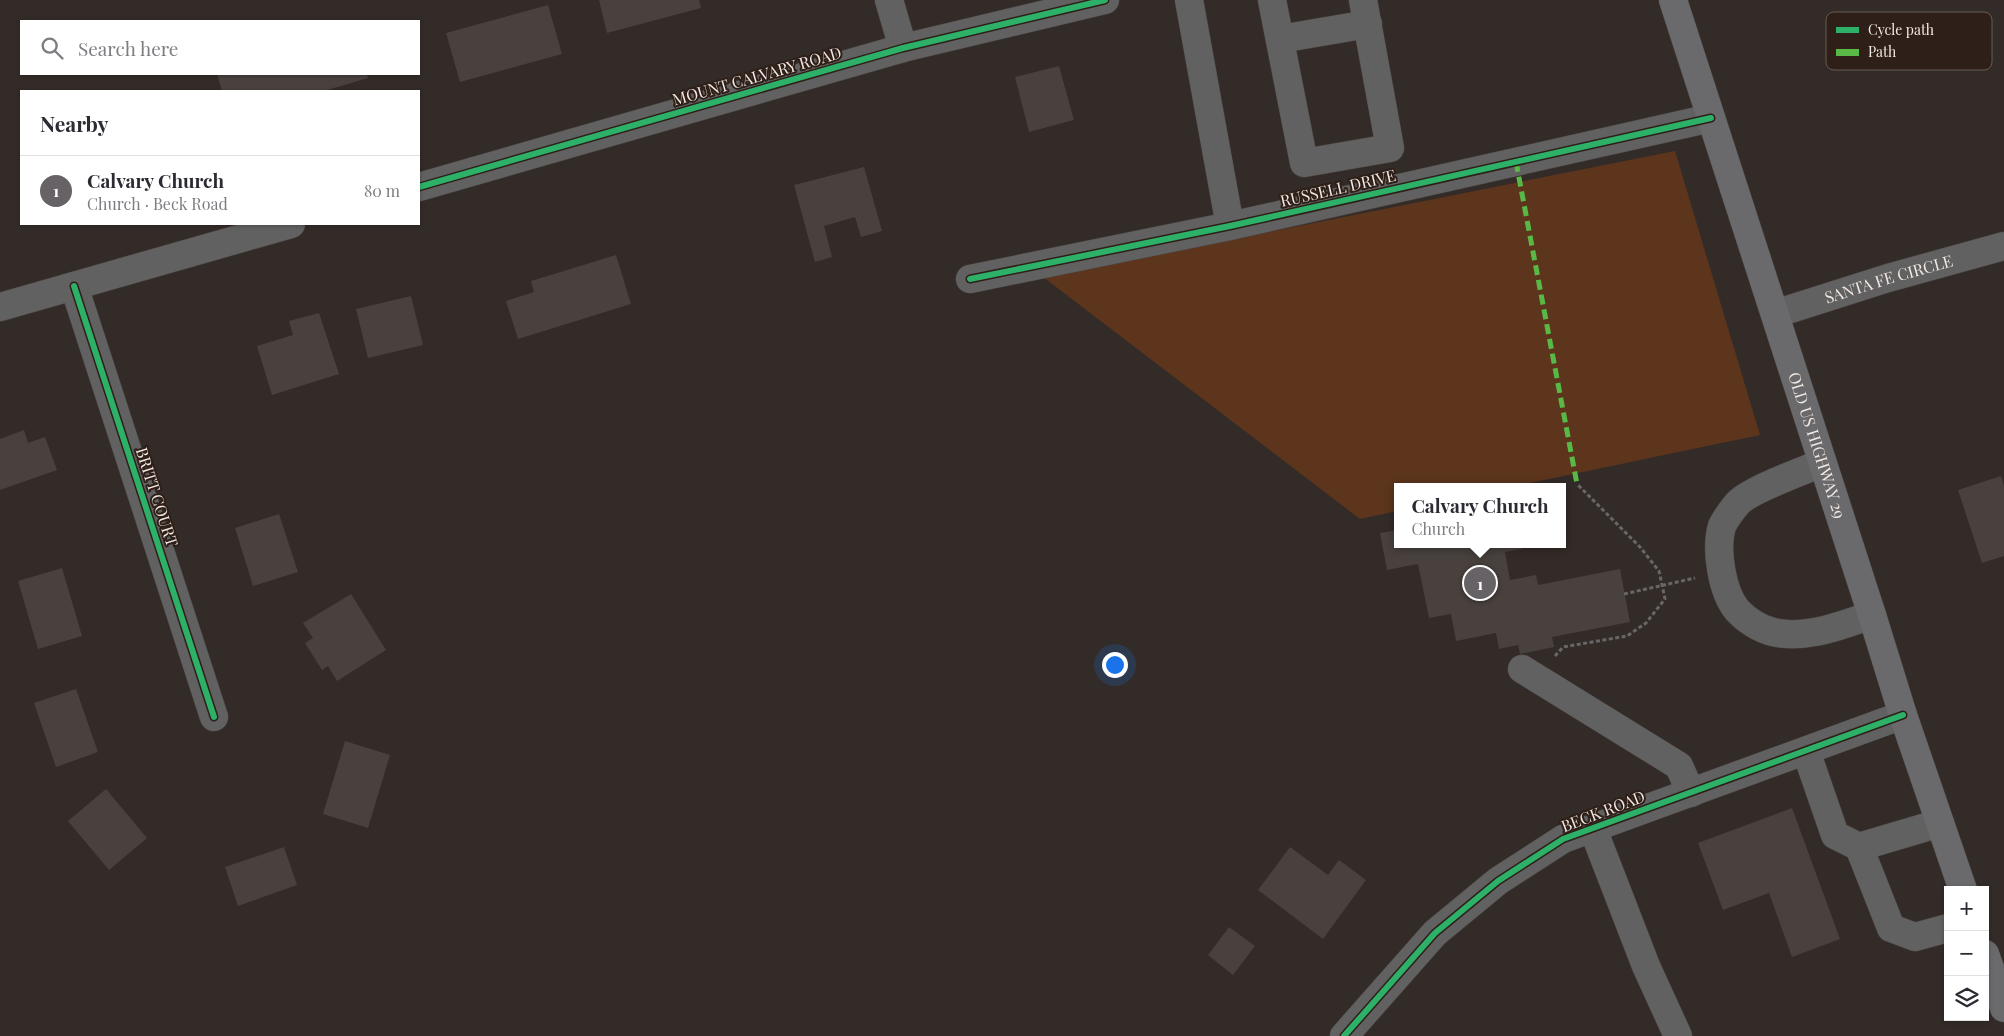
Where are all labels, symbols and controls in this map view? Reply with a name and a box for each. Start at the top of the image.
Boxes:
legend [1826,12,1992,70]
search box [20,20,420,75]
text: Cycle path [1868,20,1935,39]
icon: search [38,34,66,62]
text: Search here [78,35,178,61]
street label: MOUNT CALVARY ROAD [670,41,844,110]
text: Path [1868,42,1897,61]
text: Nearby [40,109,109,137]
street label: RUSSELL DRIVE [1278,164,1398,211]
text: Calvary Church [87,167,224,193]
text: 1 [53,180,59,201]
text: 80 m [364,180,400,201]
text: Church · Beck Road [87,193,228,214]
street label: SANTA FE CIRCLE [1822,250,1955,308]
street label: OLD US HIGHWAY 29 [1784,369,1851,521]
street label: BRITT COURT [132,445,183,549]
popup [1394,483,1566,548]
text: Calvary Church [1411,492,1549,518]
text: Church [1411,518,1465,539]
pin: 1 [1464,564,1496,602]
your location [1102,652,1128,678]
street label: BECK ROAD [1558,785,1648,836]
map controls [1944,886,1989,1021]
button: + [1944,886,1989,931]
button: − [1944,931,1989,976]
button: layers [1944,976,1989,1021]

